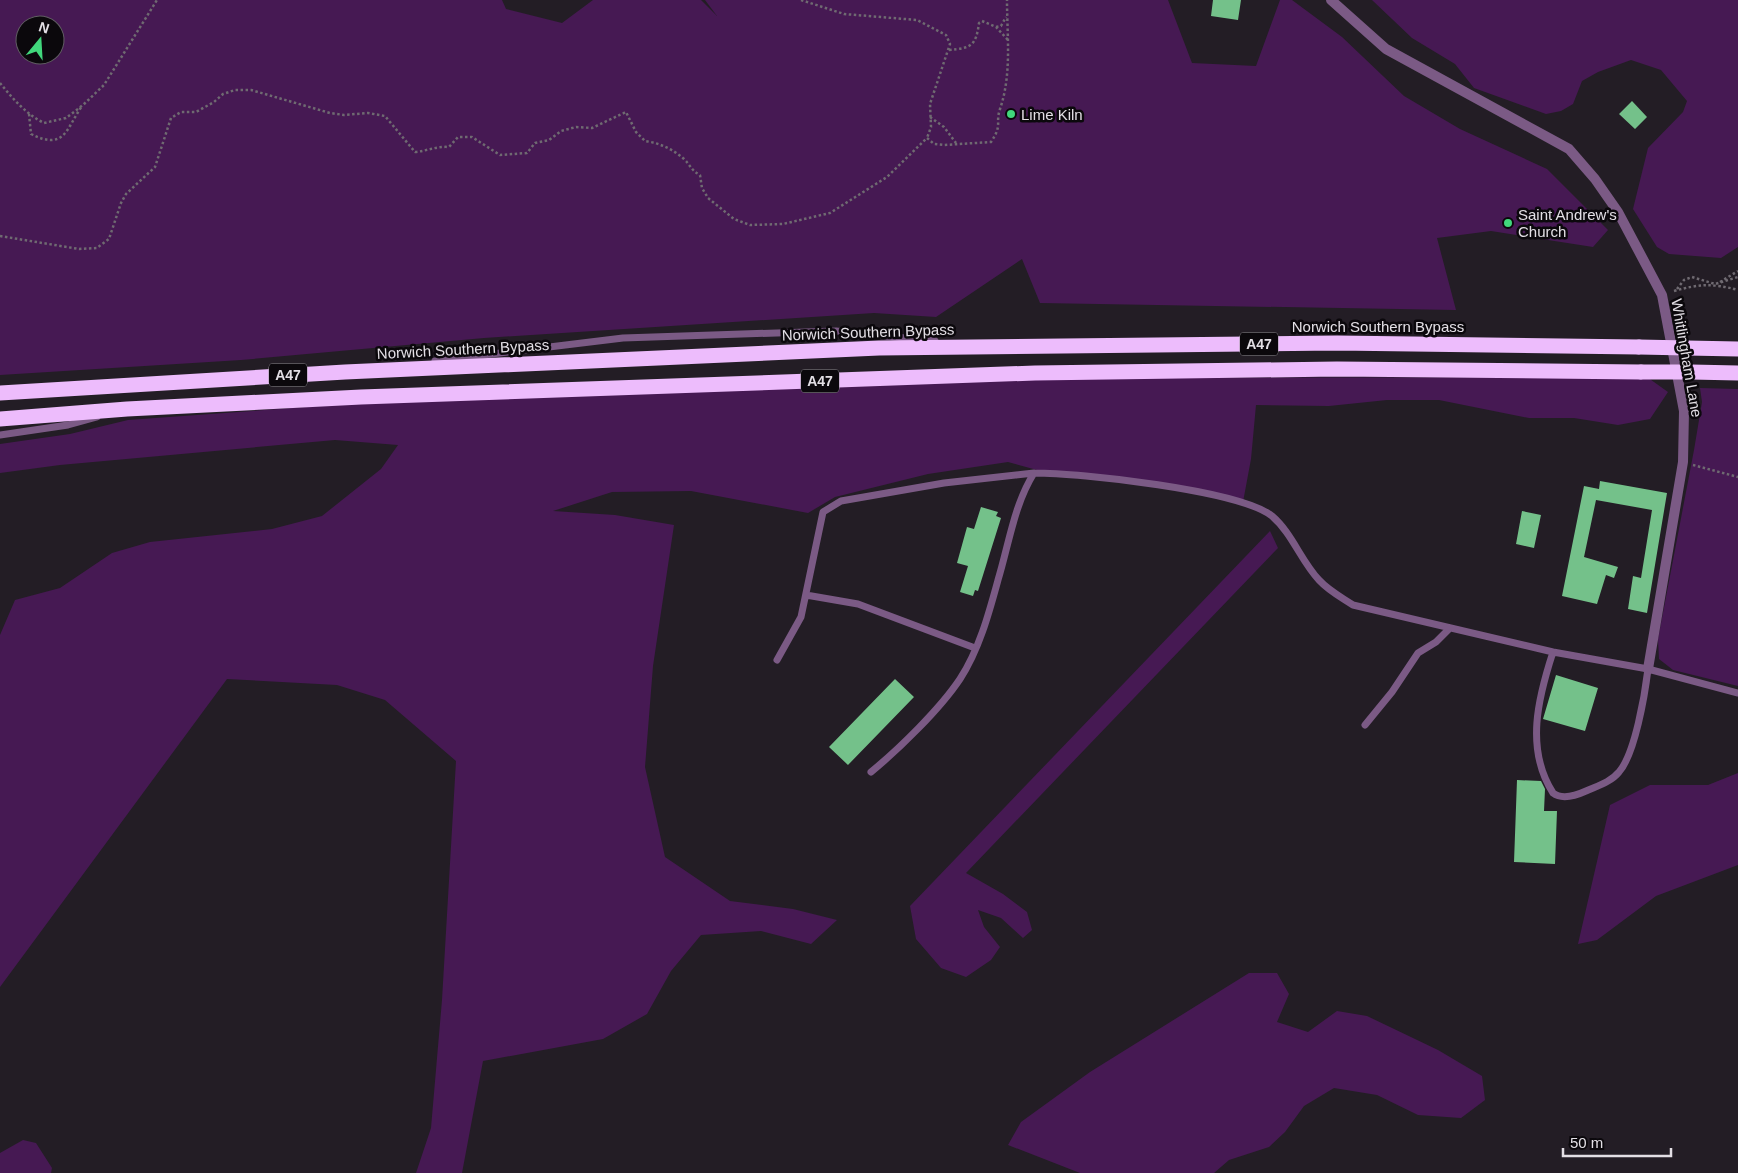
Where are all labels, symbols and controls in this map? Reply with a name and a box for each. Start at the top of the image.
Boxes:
north arrow [15,15,65,65]
text: N [37,18,51,37]
place label: Lime Kiln [1021,106,1083,123]
marker: Lime Kiln [1005,108,1017,120]
place label: Saint Andrew's Church [1518,206,1617,240]
marker: Saint Andrew's Church [1502,217,1514,229]
street label: Whitlingham Lane [1668,297,1706,419]
street label: Norwich Southern Bypass [1292,318,1464,335]
street label: Norwich Southern Bypass [781,320,955,344]
road number: A47 [1240,332,1278,356]
street label: Norwich Southern Bypass [376,336,550,362]
road number: A47 [269,364,307,386]
road number: A47 [801,370,839,392]
scale bar [1563,1126,1670,1158]
text: 50 m [1570,1134,1603,1151]

